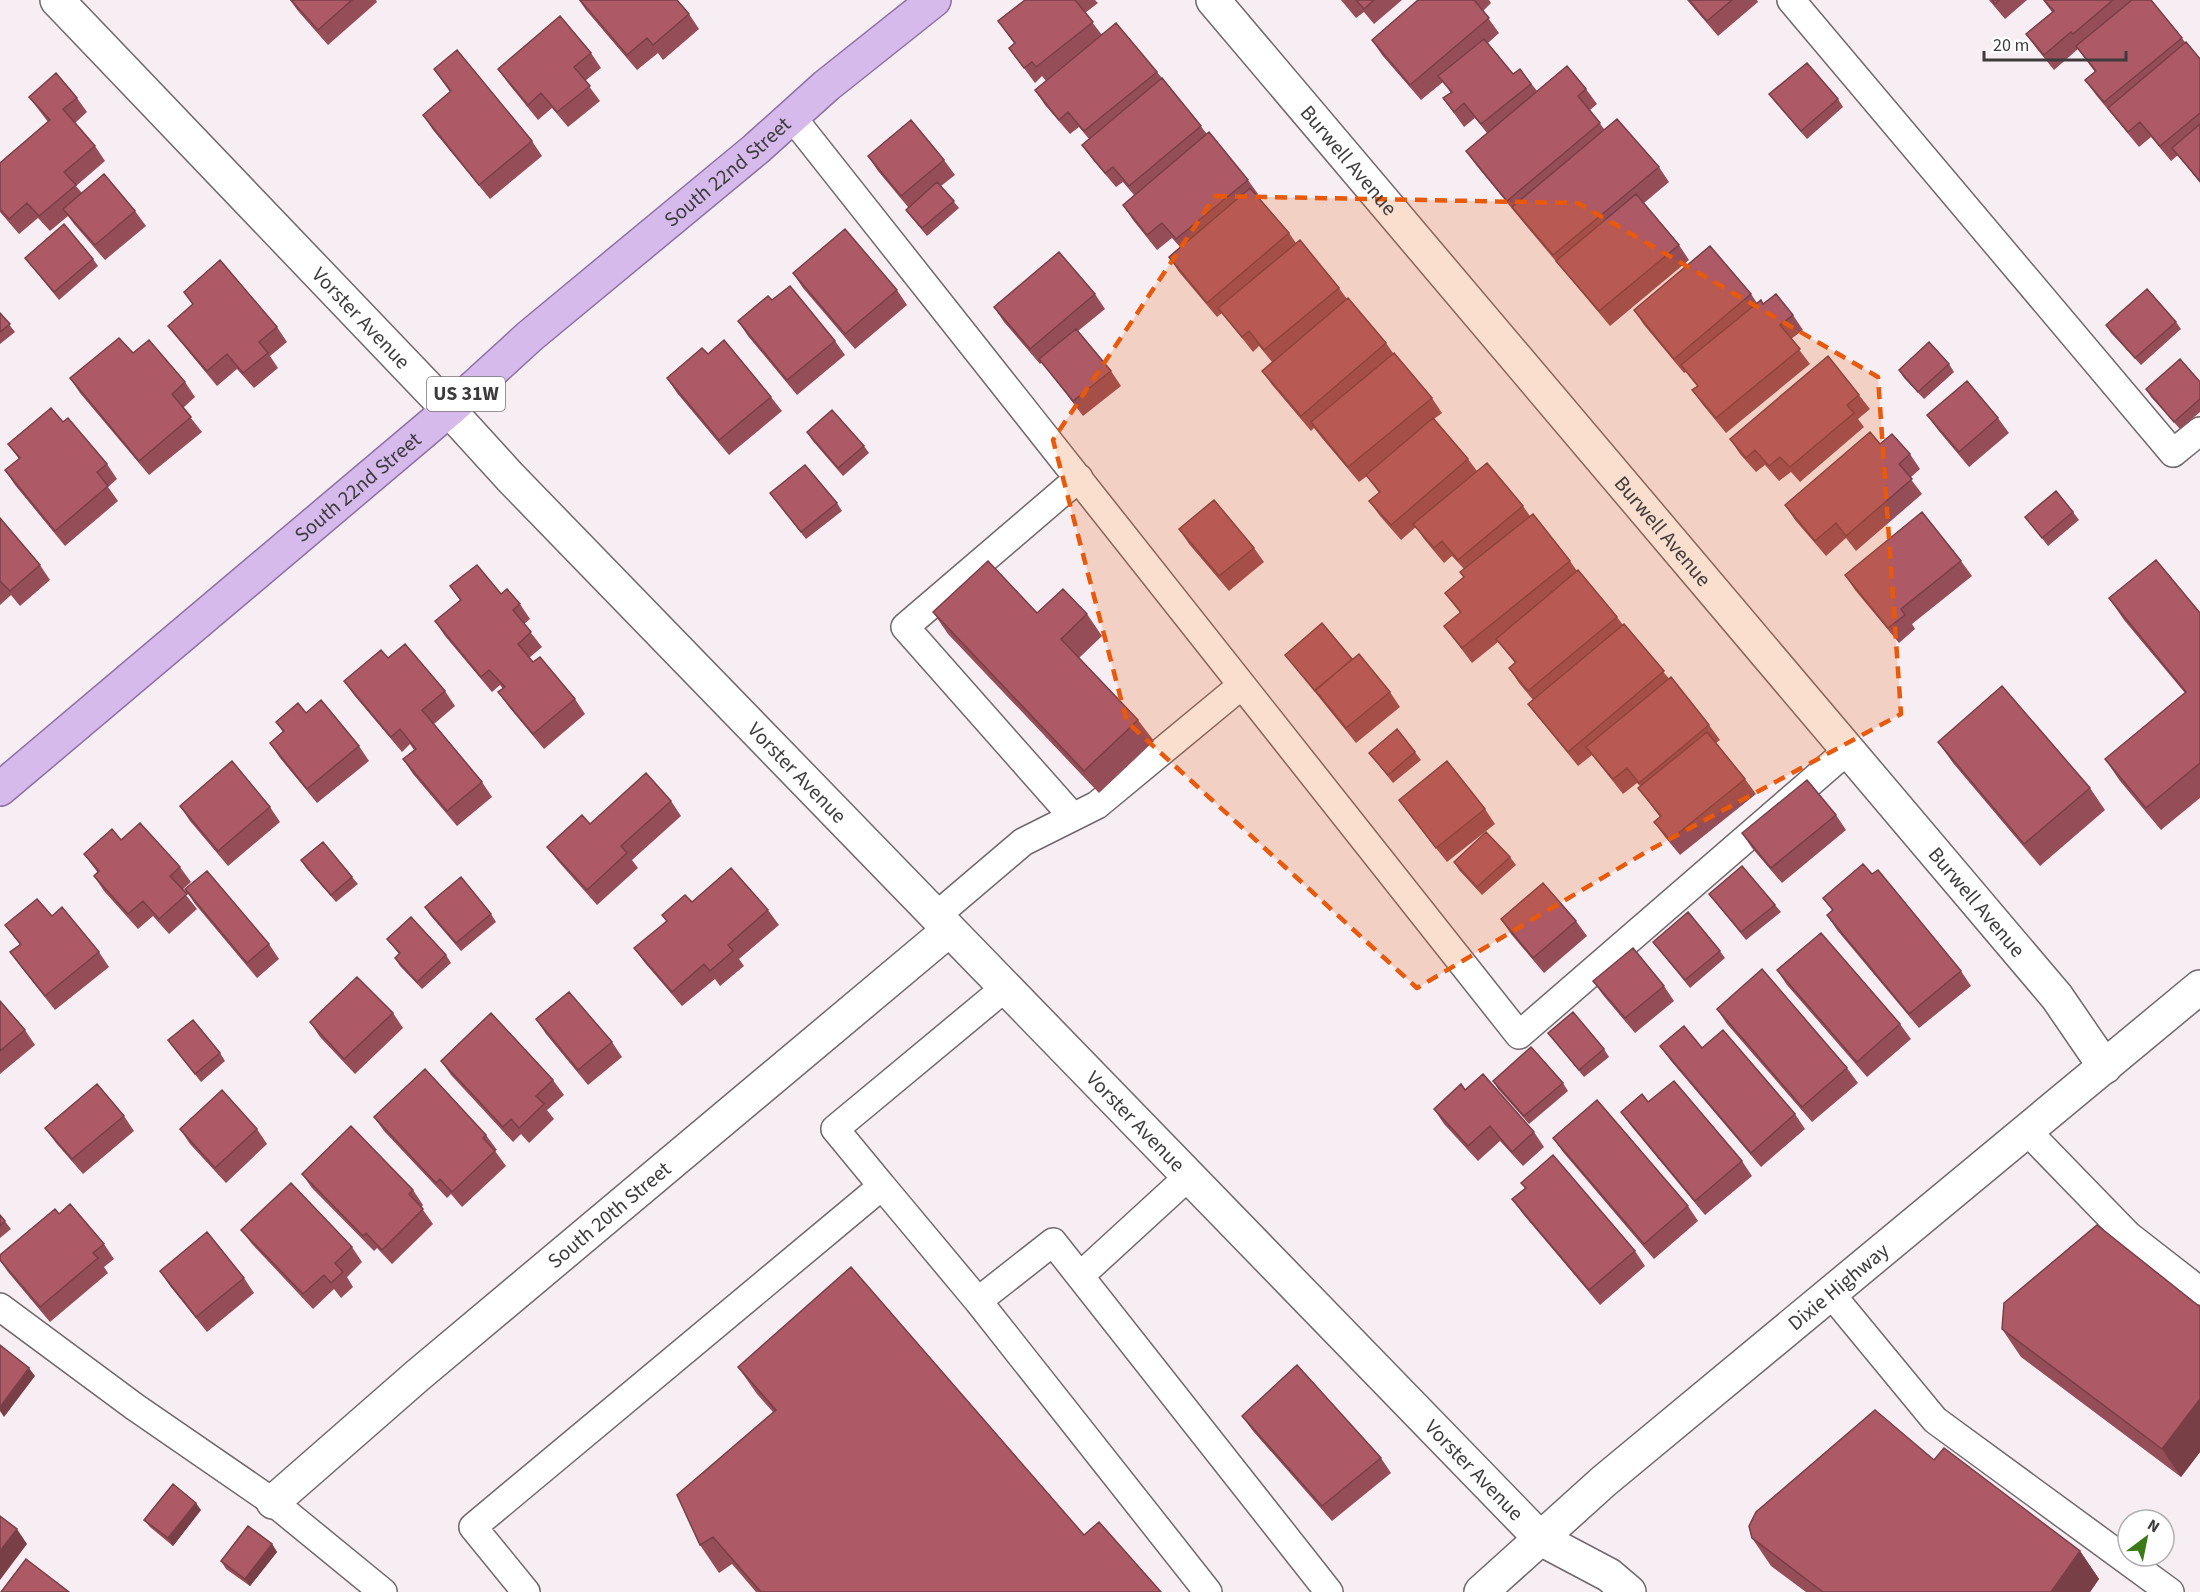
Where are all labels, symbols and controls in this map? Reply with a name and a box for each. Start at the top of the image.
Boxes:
scale bar [1984,24,2126,62]
text: 20 m [1993,33,2029,58]
street label: Burwell Avenue [1293,98,1404,222]
street label: South 22nd Street [657,110,797,234]
street label: Vorster Avenue [305,260,417,376]
road number: US 31W [427,377,505,411]
street label: South 22nd Street [288,425,428,549]
street label: Burwell Avenue [1607,469,1718,593]
street label: Vorster Avenue [741,715,853,830]
street label: Burwell Avenue [1921,840,2032,964]
street label: Vorster Avenue [1079,1064,1192,1179]
street label: South 20th Street [541,1154,677,1276]
street label: Dixie Highway [1781,1236,1896,1338]
street label: Vorster Avenue [1418,1413,1531,1528]
north arrow [2116,1508,2176,1568]
text: N [2143,1514,2164,1538]

